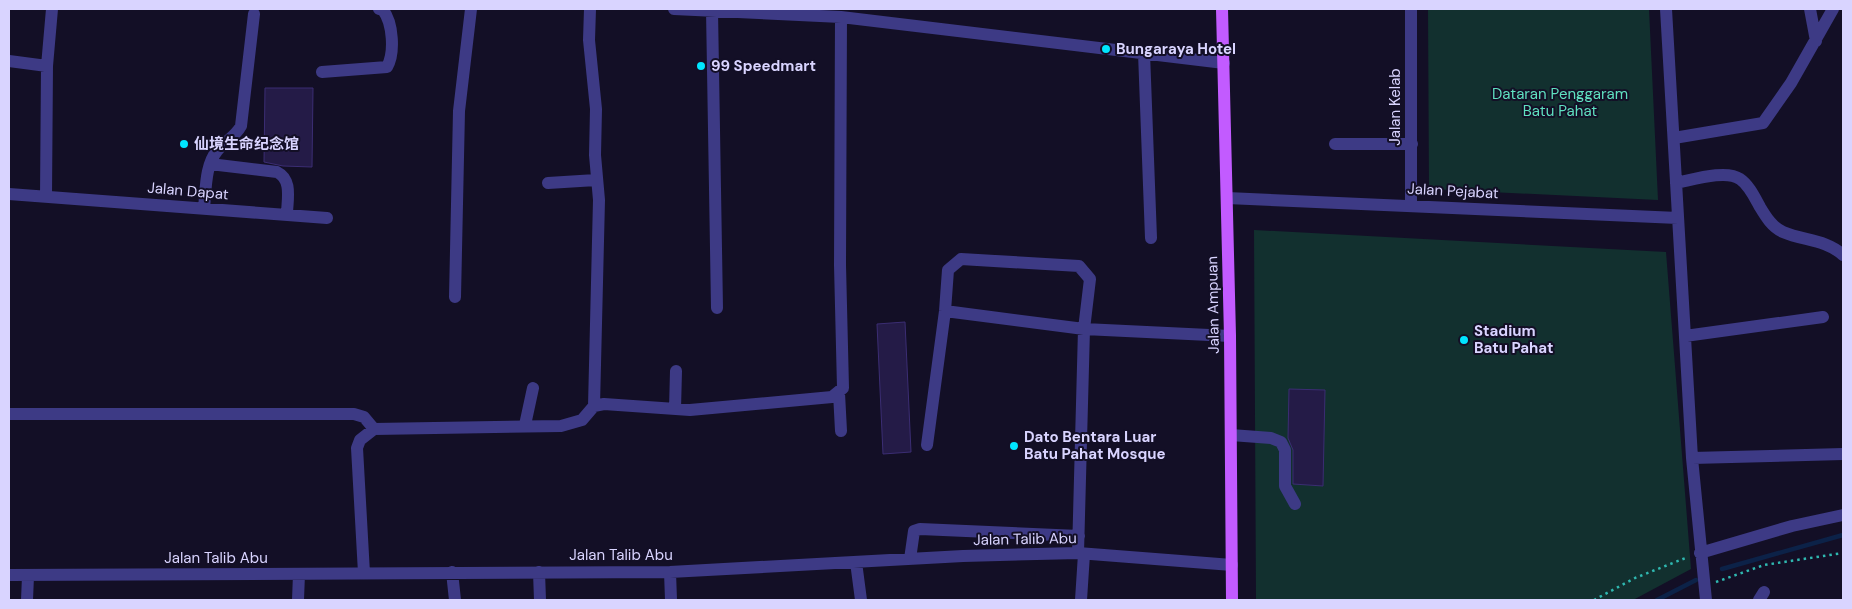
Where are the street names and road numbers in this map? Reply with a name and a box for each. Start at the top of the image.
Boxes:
street label: Jalan Kelab [1385,68,1405,146]
street label: Jalan Dapat [147,177,230,205]
street label: Jalan Pejabat [1407,179,1499,203]
street label: Jalan Ampuan [1202,256,1224,354]
street label: Jalan Talib Abu [973,528,1077,550]
street label: Jalan Talib Abu [569,545,673,565]
street label: Jalan Talib Abu [164,548,268,568]

